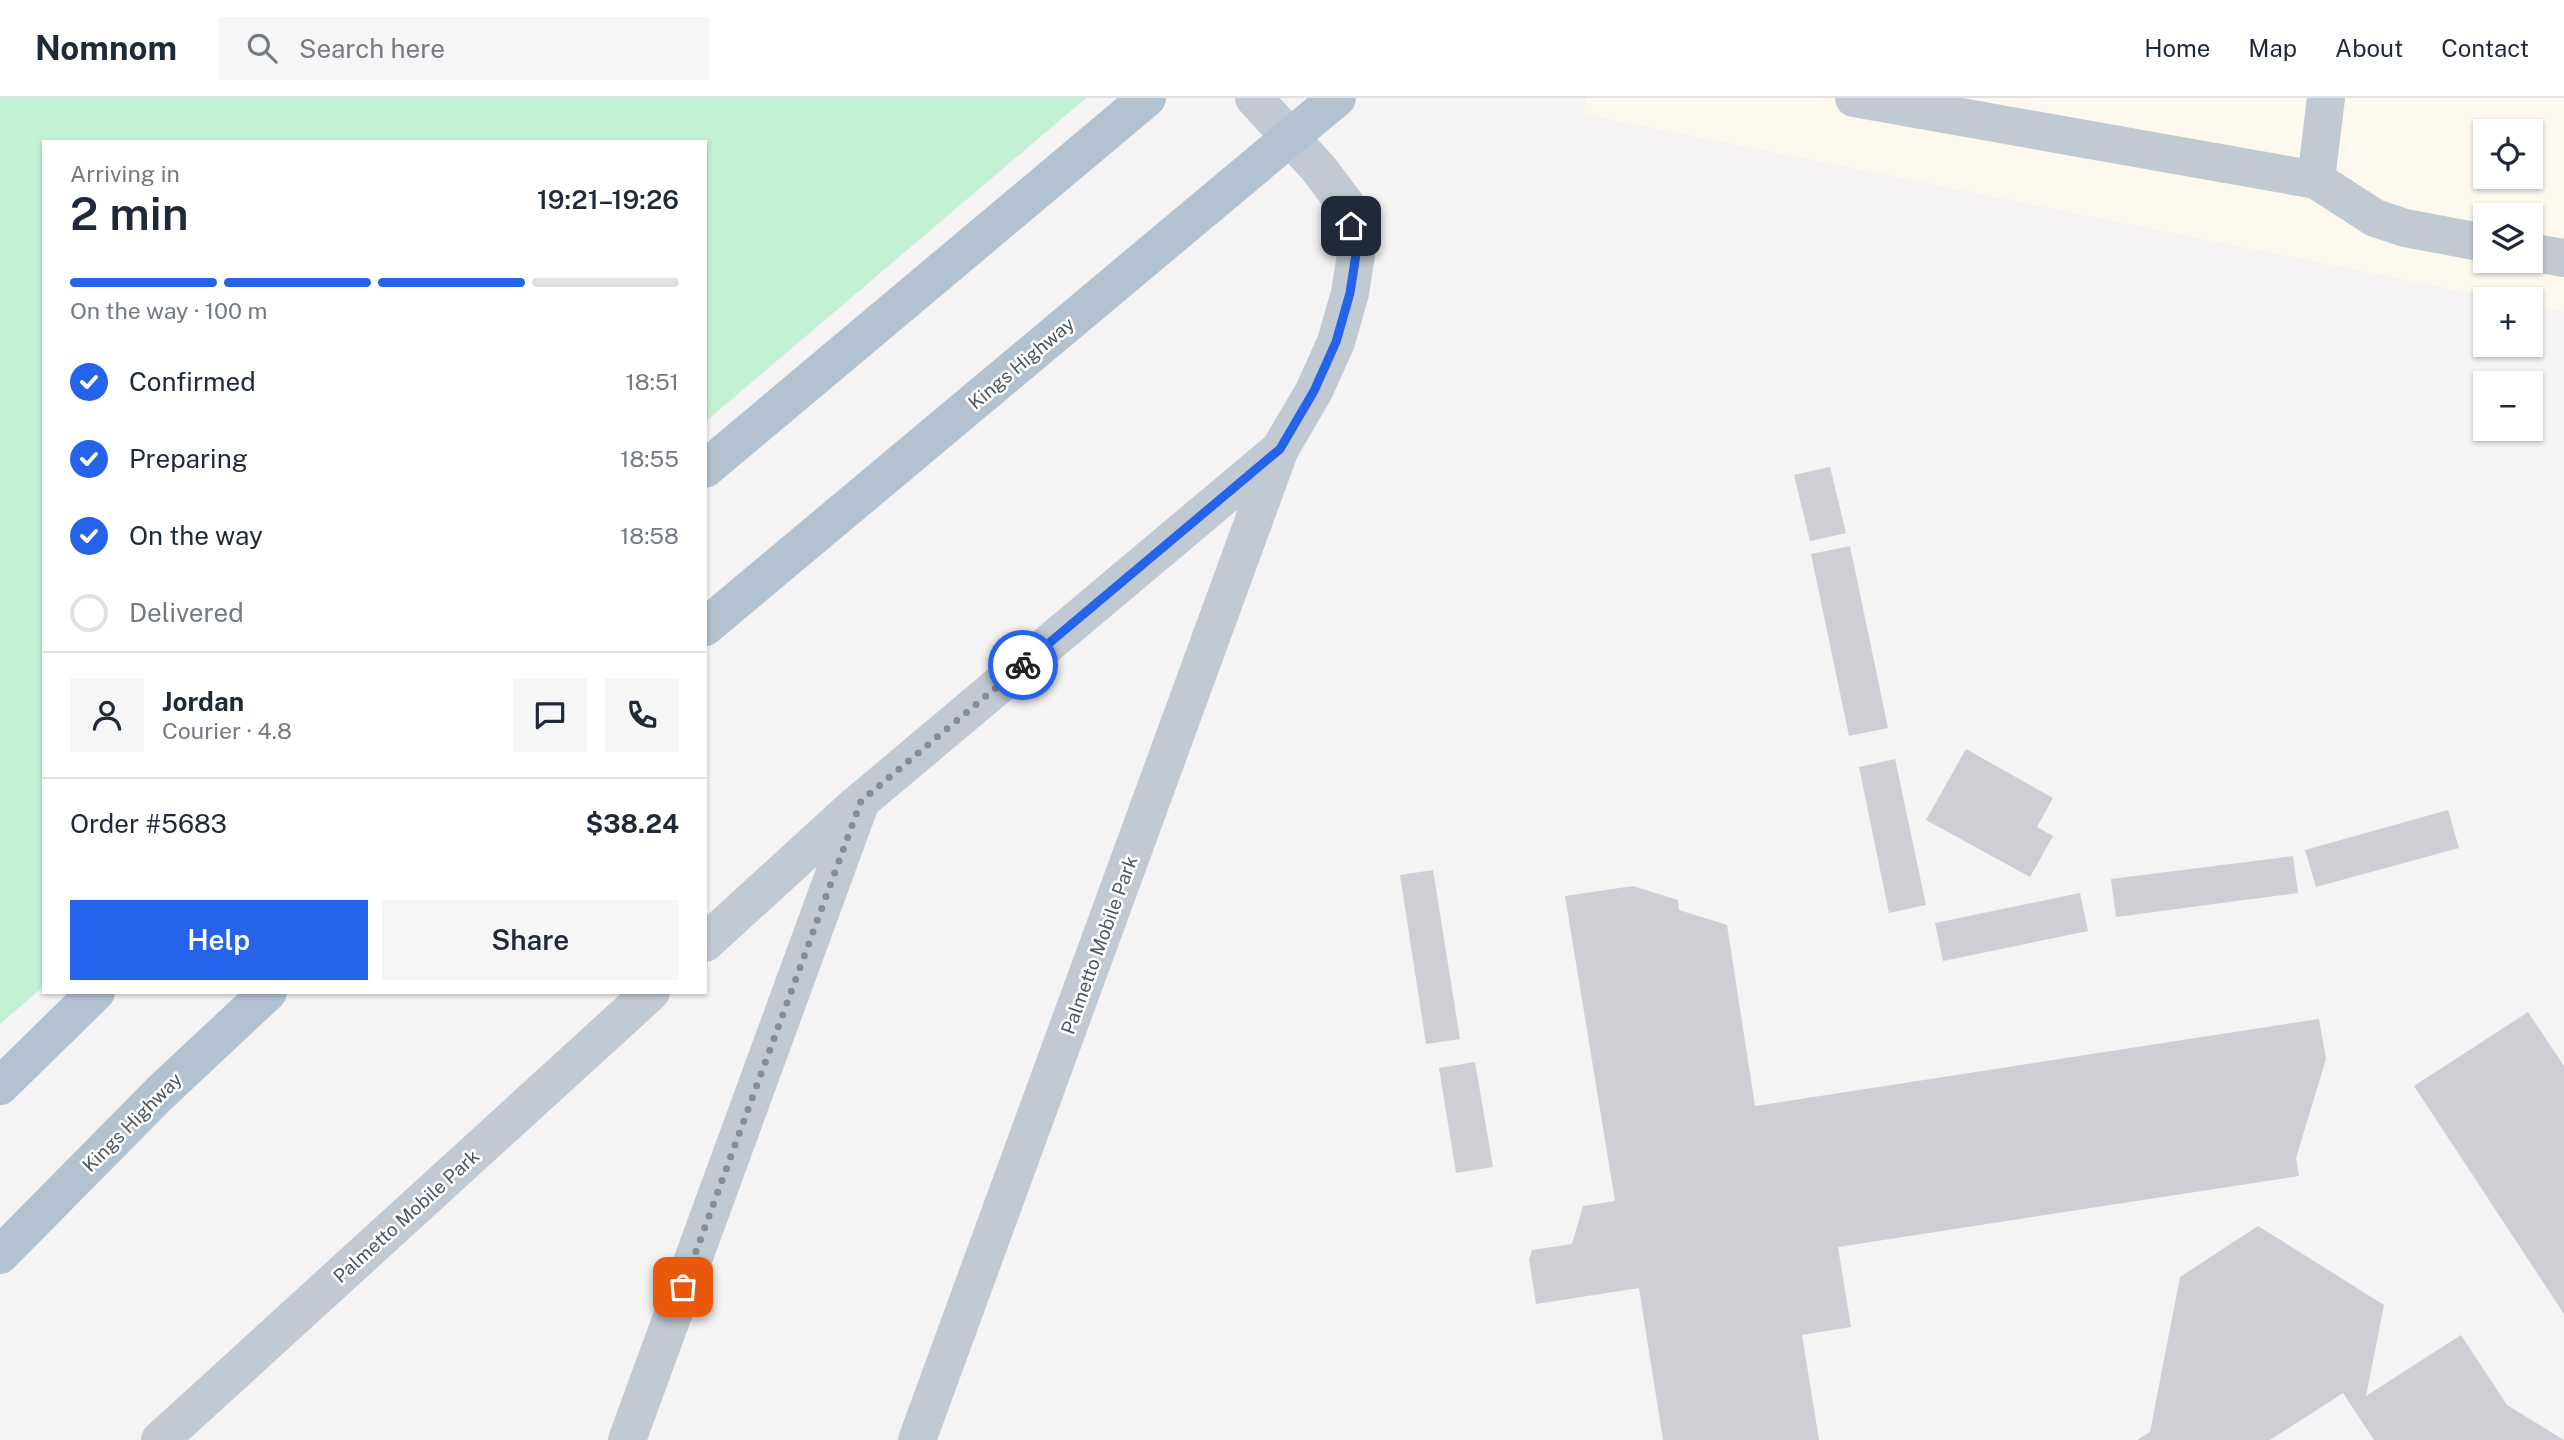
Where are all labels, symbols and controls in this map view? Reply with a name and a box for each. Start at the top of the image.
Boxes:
search box [219,17,709,80]
text: Nomnom [35,29,177,67]
icon: search [243,29,281,67]
text: Search here [299,33,445,64]
text: Home [2144,34,2210,62]
text: Map [2248,34,2297,62]
text: About [2335,34,2403,62]
text: Contact [2441,34,2529,62]
map controls [2473,119,2543,441]
button: locate [2473,119,2543,189]
text: Arriving in [70,160,180,187]
text: 19:21–19:26 [537,184,679,215]
text: 2 min [70,186,189,240]
pin [1321,196,1381,256]
button: layers [2473,203,2543,273]
icon: home [1332,207,1370,245]
button: + [2473,287,2543,357]
text: On the way · 100 m [70,297,267,324]
street label: Kings Highway [964,312,1078,414]
icon: check [70,363,108,401]
text: Confirmed [129,366,256,397]
text: 18:51 [625,368,679,395]
button: − [2473,371,2543,441]
icon: check [70,440,108,478]
text: Preparing [129,443,248,474]
text: 18:55 [620,445,679,472]
icon: check [70,517,108,555]
text: On the way [129,520,263,551]
text: 18:58 [620,522,679,549]
text: Delivered [129,597,244,628]
courier [988,630,1058,700]
icon: bike [1004,646,1042,684]
button: person [70,678,144,752]
button: chat [513,678,587,752]
button: phone [605,678,679,752]
text: Jordan [162,686,244,717]
text: Courier · 4.8 [162,717,292,744]
text: Order #5683 [70,808,227,839]
text: $38.24 [586,808,679,839]
street label: Palmetto Mobile Park [1056,852,1142,1037]
button: Help [70,900,368,980]
button: Share [382,900,679,980]
street label: Kings Highway [78,1068,186,1176]
street label: Palmetto Mobile Park [329,1145,484,1287]
pin [653,1257,713,1317]
icon: bag [664,1268,702,1306]

